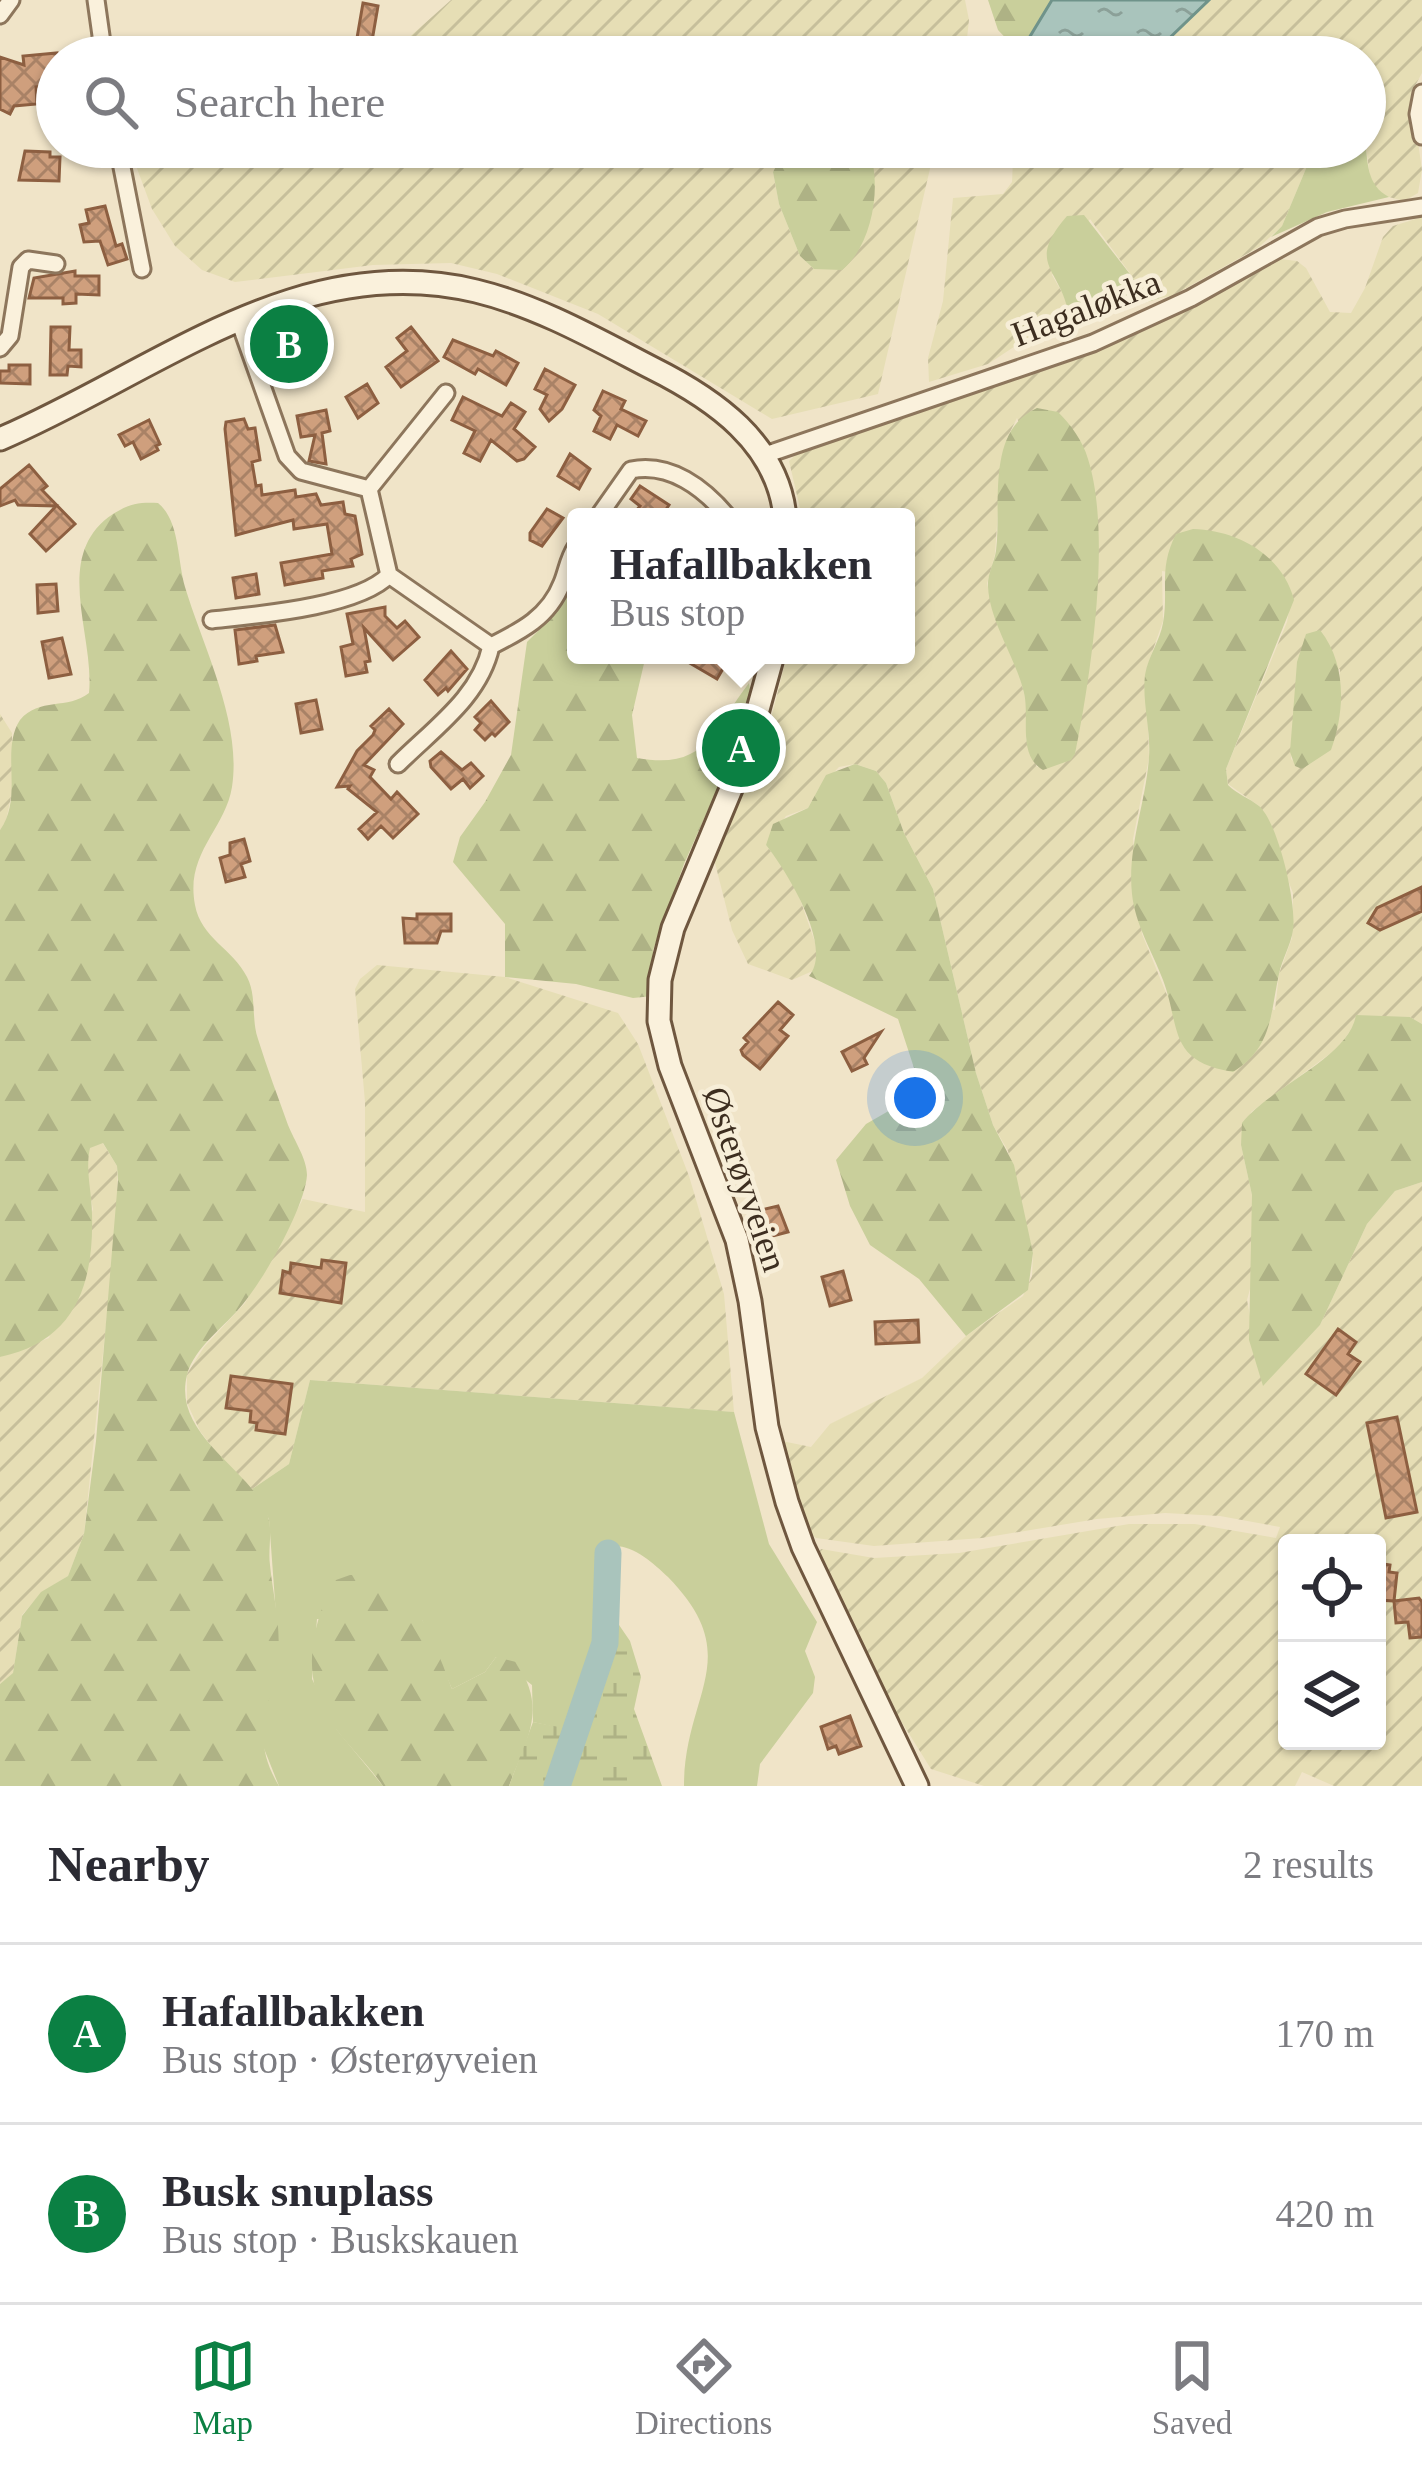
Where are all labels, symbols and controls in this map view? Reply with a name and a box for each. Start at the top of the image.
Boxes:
search box [36,36,1386,168]
icon: search [78,69,144,135]
text: Search here [174,77,385,127]
street label: Hagaløkka [1006,261,1166,355]
pin: B [250,299,328,389]
popup [567,508,915,664]
text: Hafallbakken [610,539,872,589]
text: Bus stop [610,591,745,634]
pin: A [702,703,780,793]
your location [885,1068,945,1128]
street label: Østerøyveien [695,1082,795,1276]
map controls [1278,1534,1386,1750]
button: locate [1278,1534,1386,1642]
button: layers [1278,1642,1386,1750]
text: Nearby [48,1836,209,1892]
text: 2 results [1243,1843,1374,1886]
text: Hafallbakken [162,1986,425,2036]
text: A [73,2012,101,2055]
text: 170 m [1275,2012,1374,2055]
text: Bus stop · Østerøyveien [162,2038,538,2081]
text: Busk snuplass [162,2166,433,2216]
text: B [74,2192,100,2235]
text: 420 m [1275,2192,1374,2235]
text: Bus stop · Buskskauen [162,2218,518,2261]
tab: Map [190,2333,256,2442]
tab: Directions [635,2333,772,2442]
tab: Saved [1152,2333,1232,2442]

